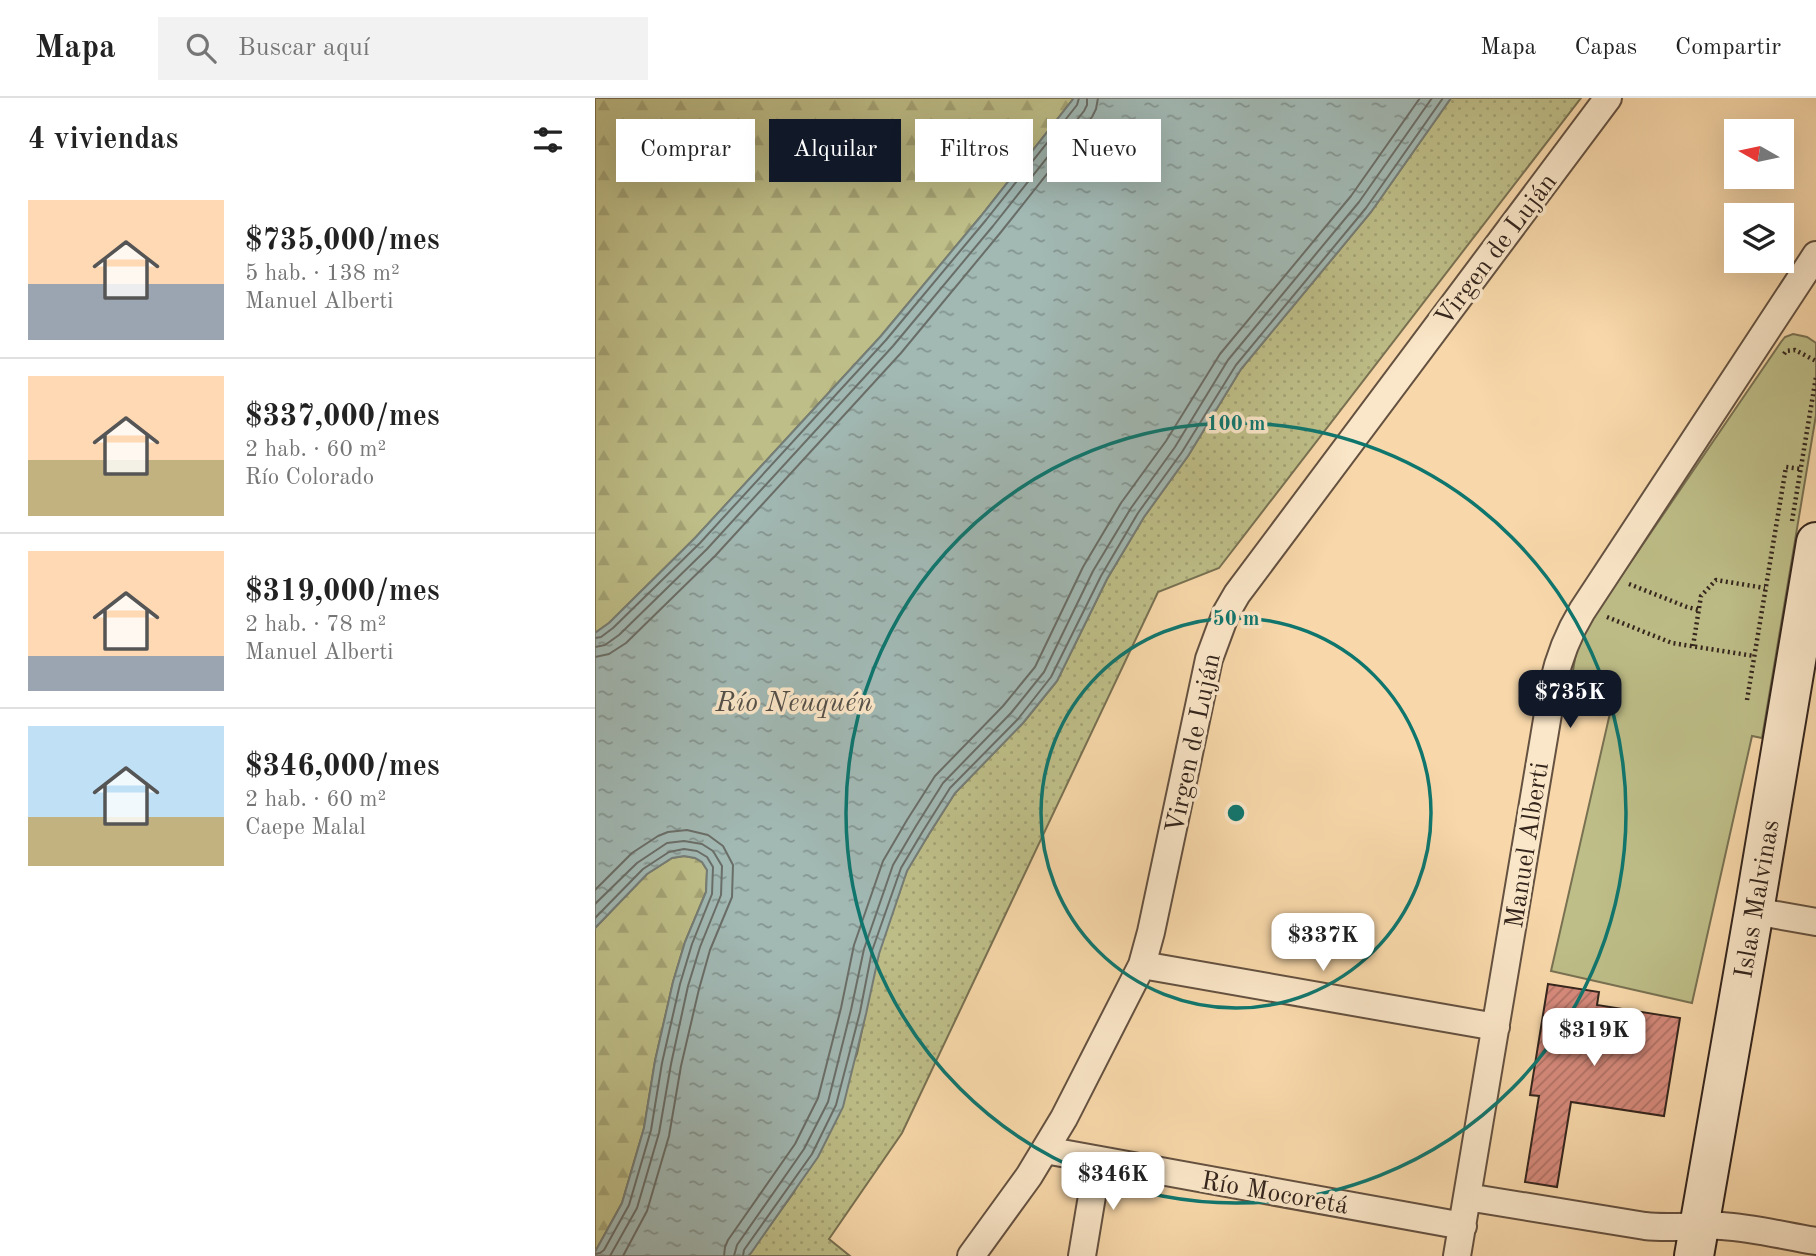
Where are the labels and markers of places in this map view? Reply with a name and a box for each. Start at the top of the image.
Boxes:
pin: $735K [1521,670,1619,730]
centre of rings [1224,801,1248,825]
pin: $337K [1274,914,1372,973]
pin: $319K [1545,1009,1643,1068]
pin: $346K [1064,1152,1162,1212]

